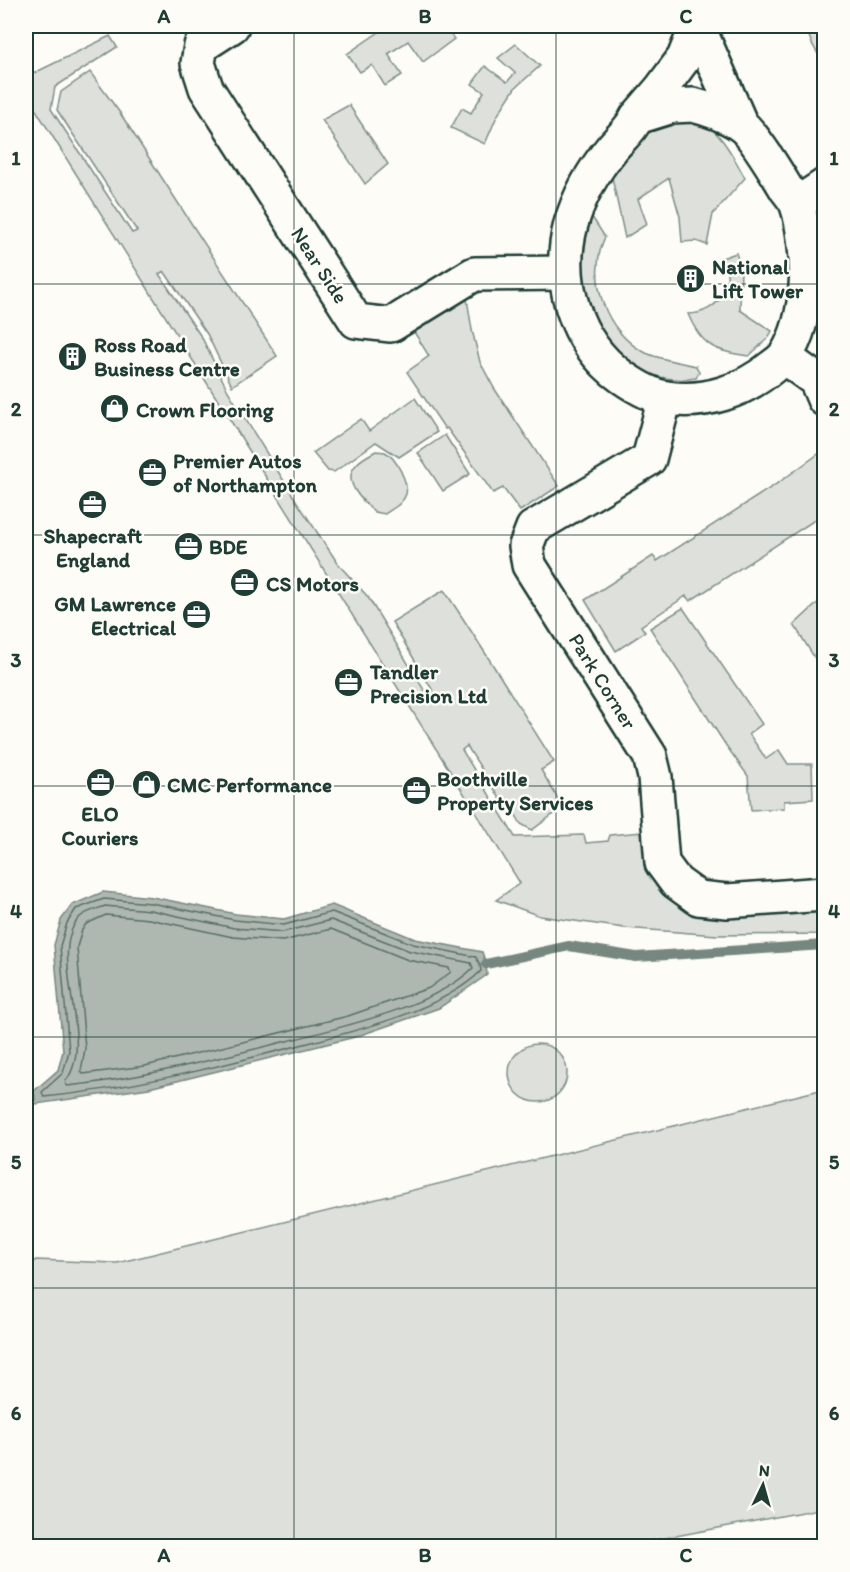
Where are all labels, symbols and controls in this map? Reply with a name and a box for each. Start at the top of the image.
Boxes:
text: A [157,4,171,28]
text: B [419,4,432,28]
text: C [680,4,693,28]
text: 1 [11,146,21,170]
text: 1 [829,146,839,170]
street label: Near Side [286,222,354,308]
place label: National Lift Tower [712,254,804,303]
building icon: National Lift Tower [675,262,707,294]
place label: Ross Road Business Centre [94,332,240,381]
building icon: Ross Road Business Centre [57,340,89,372]
shop icon: Crown Flooring [99,393,131,425]
text: 2 [11,397,22,421]
place label: Crown Flooring [136,397,275,423]
text: 2 [829,397,840,421]
place label: Premier Autos of Northampton [173,448,318,498]
office icon: Premier Autos of Northampton [136,456,168,488]
office icon: Shapecraft England [77,488,109,520]
place label: Shapecraft England [44,523,143,573]
office icon: BDE [172,530,204,562]
place label: BDE [209,534,248,559]
office icon: CS Motors [229,567,261,599]
place label: CS Motors [266,571,359,596]
place label: GM Lawrence Electrical [54,591,177,640]
office icon: GM Lawrence Electrical [181,599,213,631]
street label: Park Corner [564,628,642,734]
text: 3 [11,648,22,672]
text: 3 [829,648,840,672]
place label: Tandler Precision Ltd [369,659,488,708]
office icon: Tandler Precision Ltd [333,667,365,699]
office icon: ELO Couriers [84,766,116,798]
place label: Boothville Property Services [437,766,594,816]
shop icon: CMC Performance [130,768,162,800]
place label: CMC Performance [167,772,332,797]
office icon: Boothville Property Services [400,774,432,806]
place label: ELO Couriers [62,801,138,850]
text: 4 [10,899,22,923]
text: 4 [828,899,840,923]
text: 5 [11,1150,22,1174]
text: 5 [829,1150,840,1174]
text: 6 [11,1401,22,1425]
text: 6 [829,1401,840,1425]
north arrow [733,1455,793,1515]
text: N [758,1461,770,1480]
text: A [157,1543,171,1567]
text: B [419,1543,432,1567]
text: C [680,1543,693,1567]

